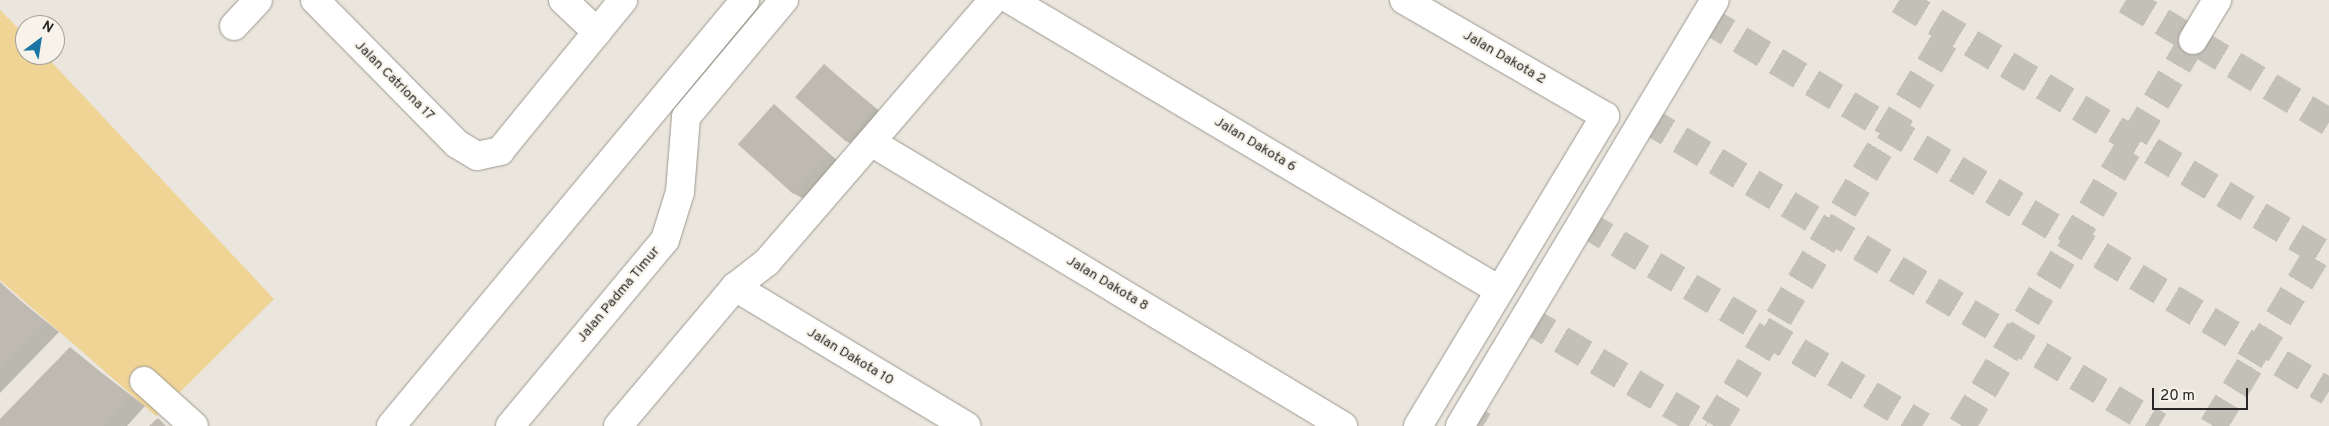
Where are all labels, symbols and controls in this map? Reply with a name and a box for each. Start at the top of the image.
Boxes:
north arrow [15,15,65,65]
text: N [39,18,56,37]
street label: Jalan Dakota 2 [1459,27,1549,89]
street label: Jalan Catriona 17 [351,38,437,124]
street label: Jalan Dakota 6 [1211,114,1299,176]
street label: Jalan Padma Timur [574,243,664,347]
street label: Jalan Dakota 8 [1063,253,1151,315]
street label: Jalan Dakota 10 [803,324,897,390]
scale bar [2154,378,2250,410]
text: 20 m [2160,387,2195,406]

